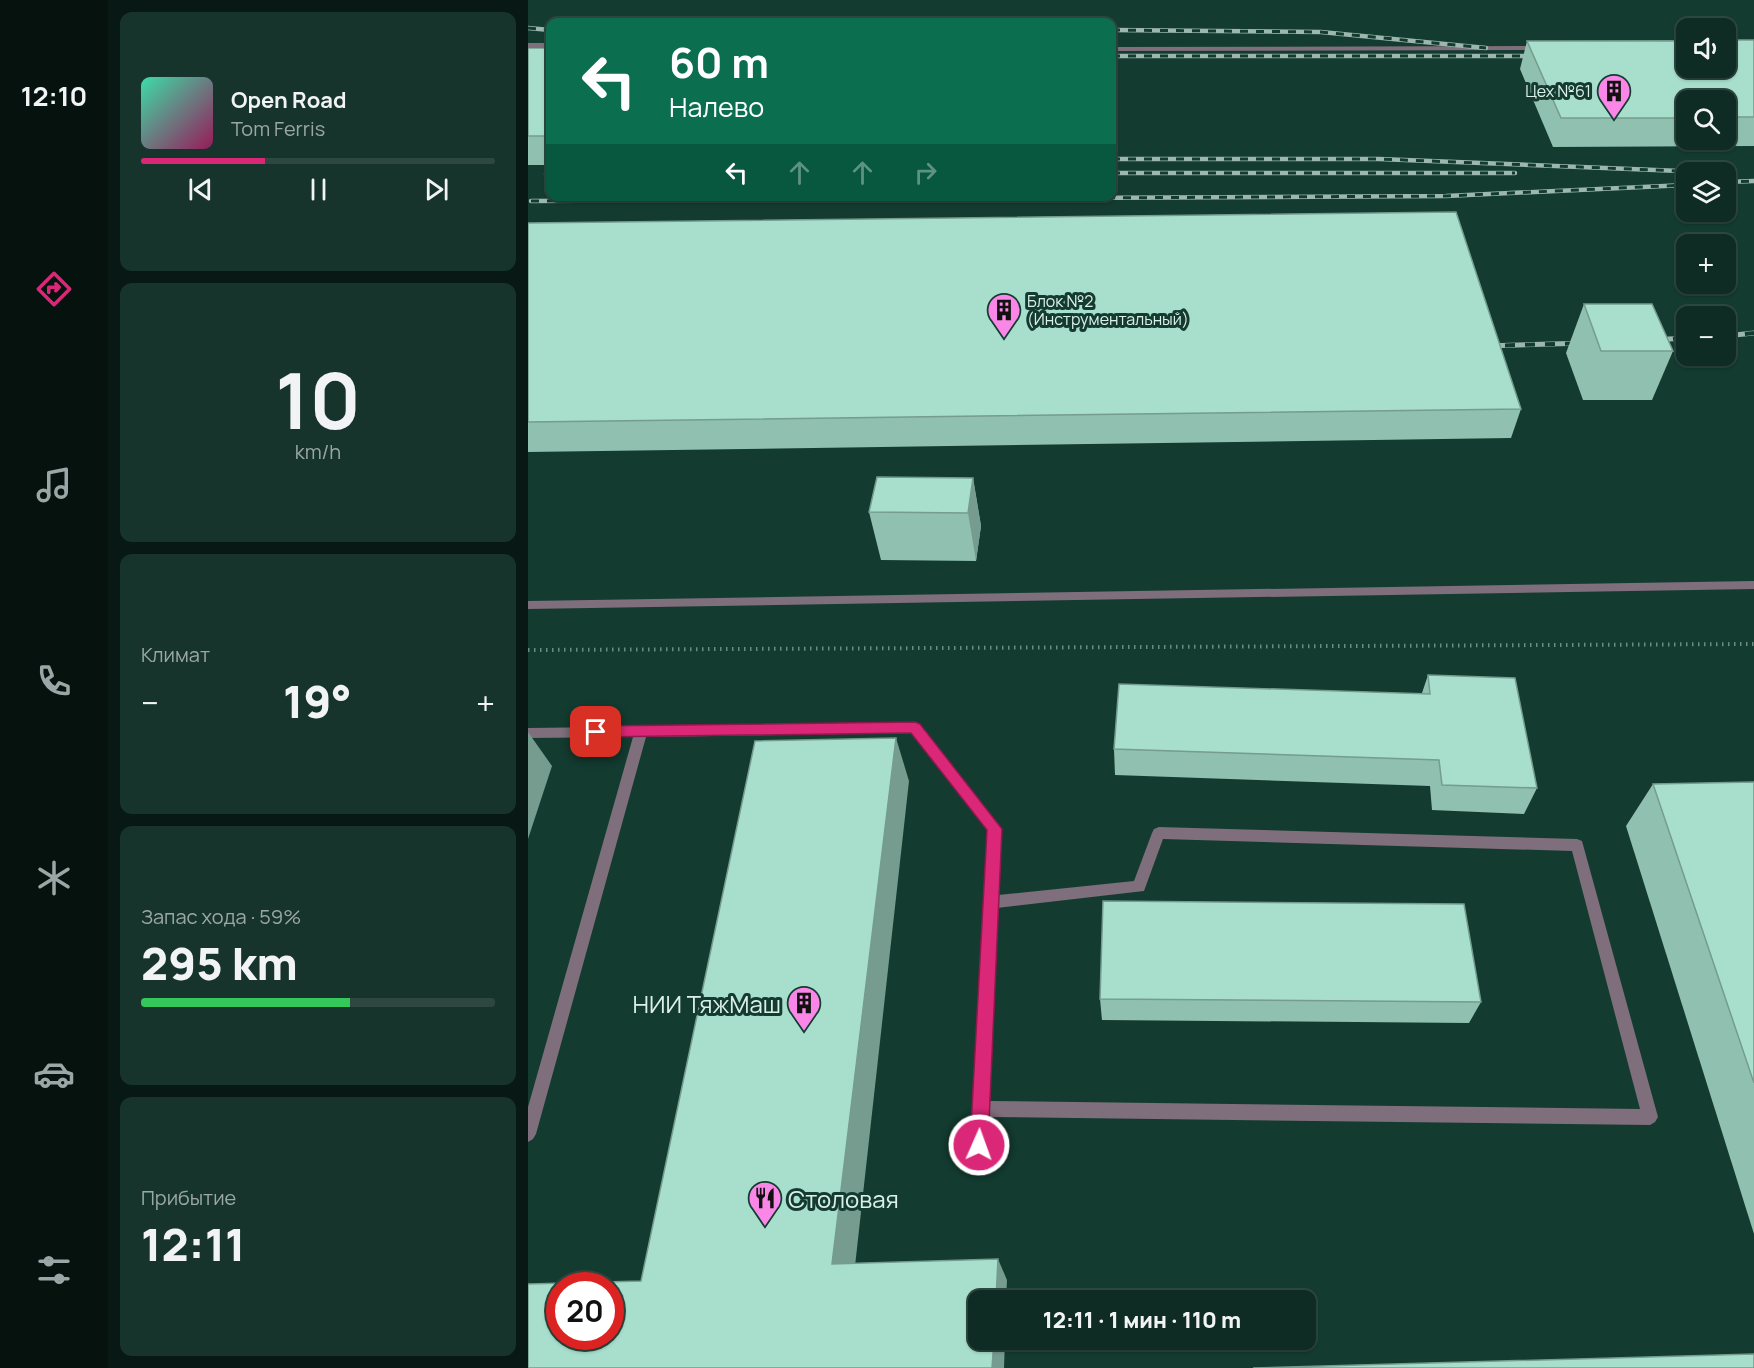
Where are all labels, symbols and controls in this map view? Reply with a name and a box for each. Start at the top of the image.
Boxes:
map controls [1676,18,1736,366]
button: sound [1676,18,1736,78]
text: 60 m [669,33,769,91]
icon: left [570,42,648,120]
building icon: Цех №61 [1596,73,1632,120]
text: 12:10 [21,77,87,114]
place label: Цех №61 [1525,80,1591,102]
text: Open Road [231,85,346,115]
text: Налево [669,88,764,125]
button: search [1676,90,1736,150]
text: Tom Ferris [231,115,325,142]
icon: left [720,156,753,189]
icon: ahead [783,156,816,189]
icon: ahead [846,156,879,189]
icon: right [909,156,942,189]
button: layers [1676,162,1736,222]
icon: previous [184,173,217,206]
icon: pause [302,173,335,206]
icon: next [420,173,453,206]
button: + [1676,234,1736,294]
icon: directions [33,268,75,310]
place label: Блок №2 (Инструментальный) [1027,290,1189,330]
building icon: Блок №2 (Инструментальный) [986,292,1022,339]
button: − [1676,306,1736,366]
text: 10 [275,346,361,452]
text: km/h [295,438,341,465]
icon: music [33,464,75,506]
text: Климат [141,641,210,668]
icon: phone [33,660,75,702]
text: 19° [283,670,352,732]
text: − [141,680,159,725]
text: + [476,680,495,725]
pin [570,706,621,757]
icon: arrive [579,715,612,748]
icon: climate [33,857,75,899]
text: Запас хода · 59% [141,903,301,930]
text: 295 km [141,932,298,994]
building icon: НИИ ТяжМаш [786,985,822,1032]
place label: НИИ ТяжМаш [633,987,781,1020]
icon: car [33,1053,75,1095]
position arrow [947,1113,1011,1177]
restaurant icon: Столовая [747,1180,783,1227]
place label: Столовая [788,1182,899,1215]
text: Прибытие [141,1184,236,1211]
text: 12:11 [141,1213,246,1275]
icon: filters [33,1249,75,1291]
speed limit sign: 20 [546,1272,624,1350]
text: 12:11 · 1 мин · 110 m [1043,1305,1241,1335]

